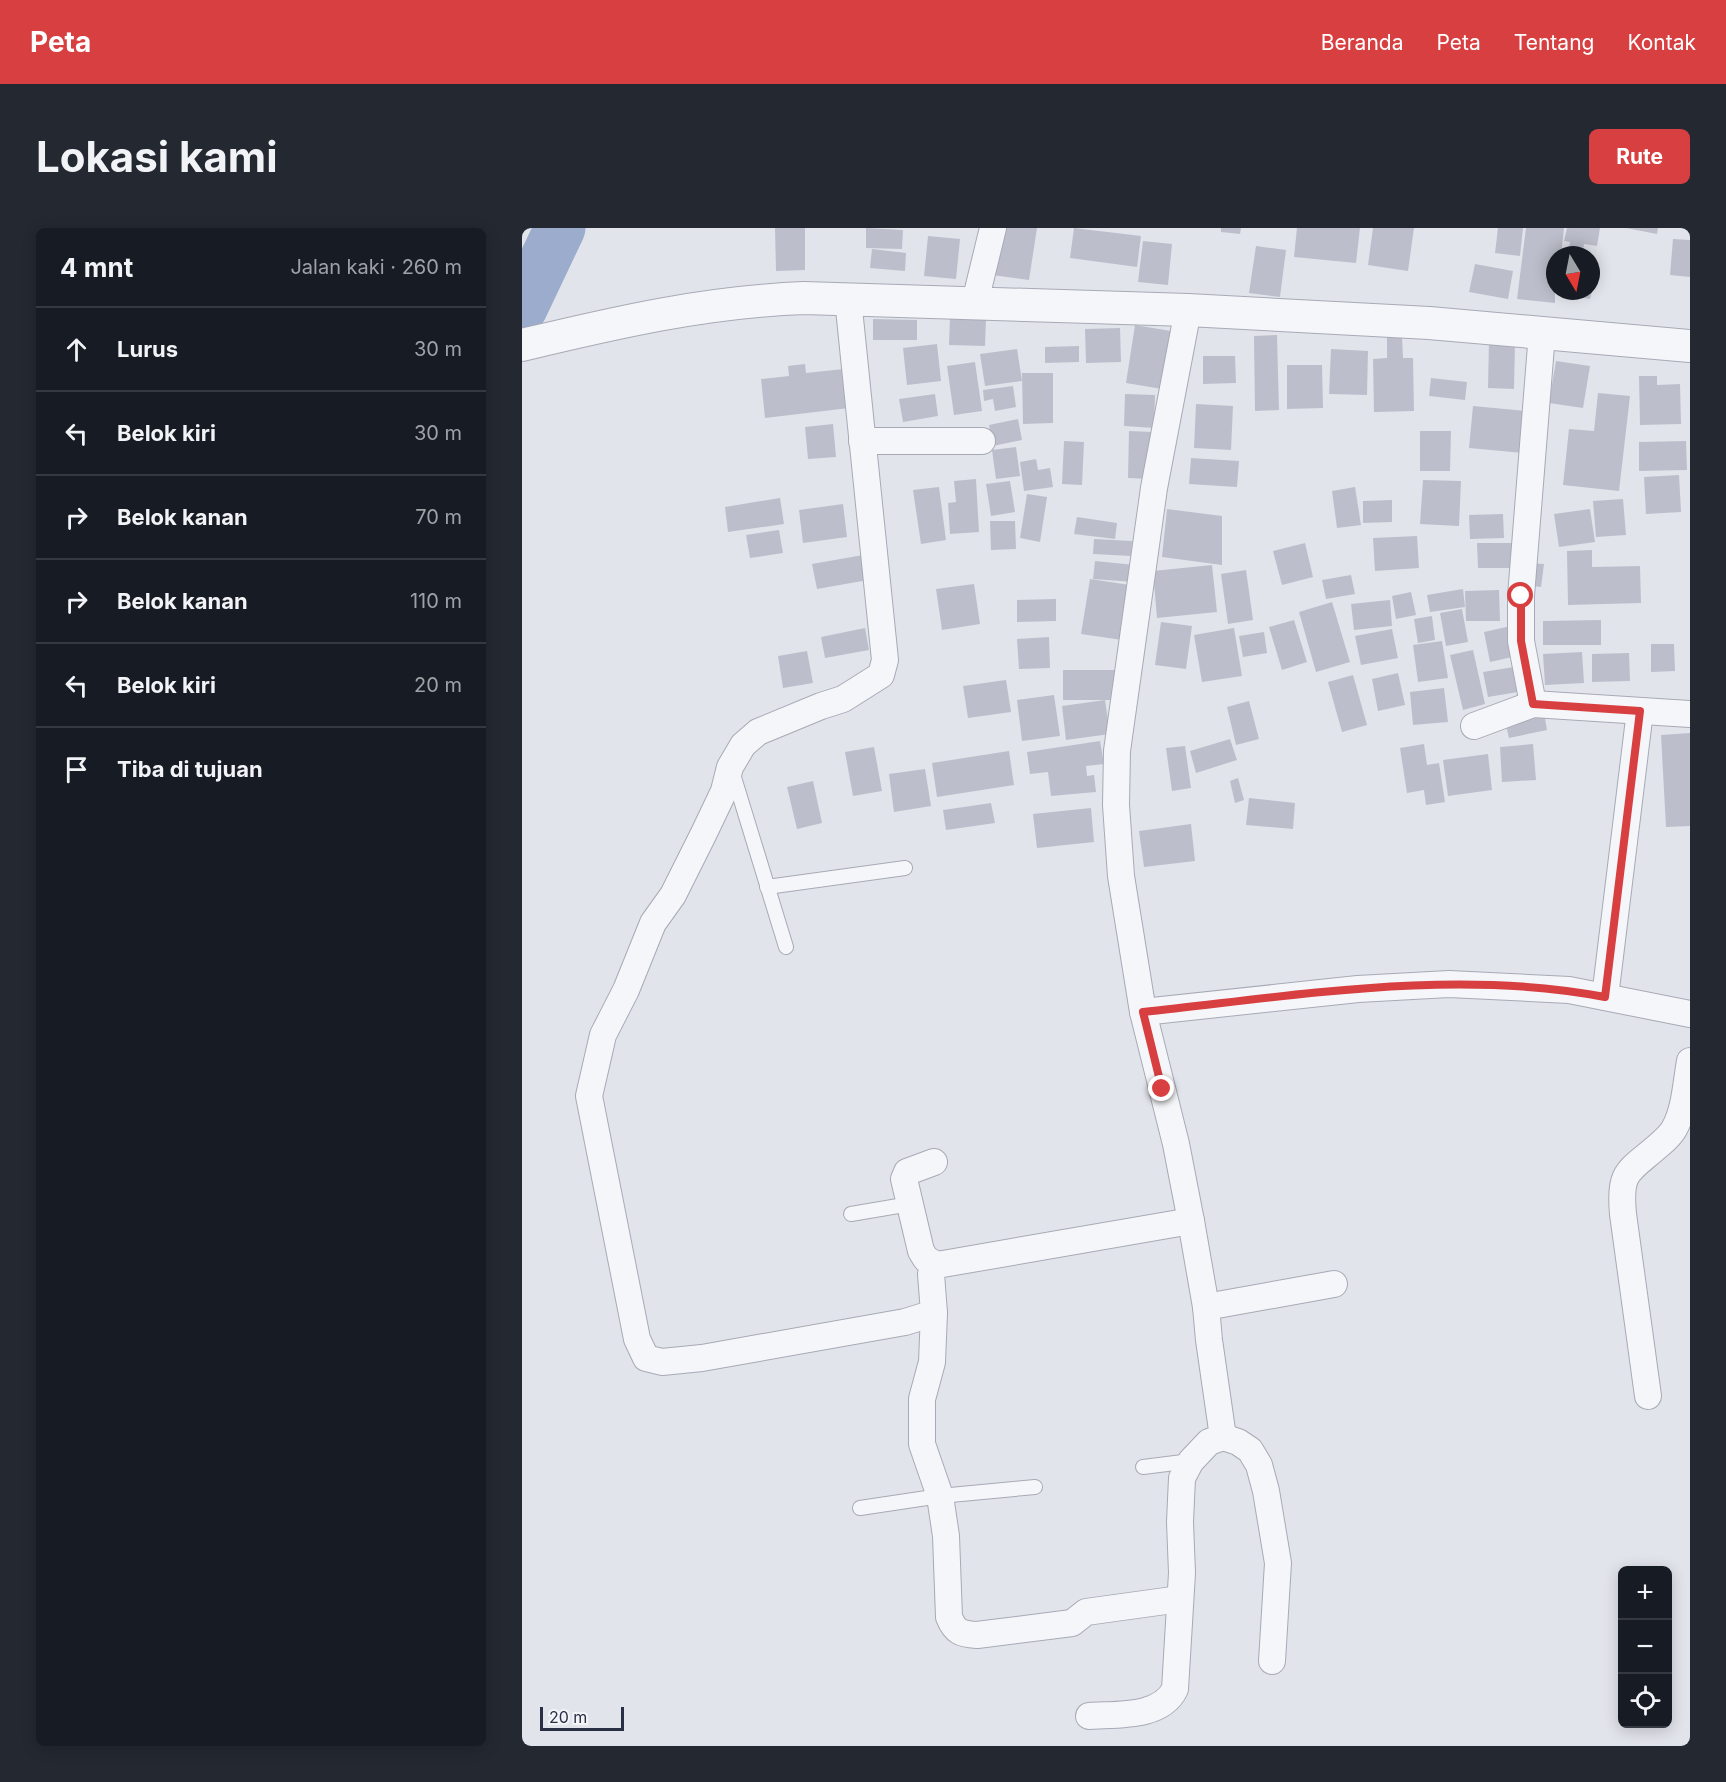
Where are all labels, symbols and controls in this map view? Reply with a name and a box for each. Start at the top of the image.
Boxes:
text: Peta [30,25,91,59]
text: Beranda [1321,30,1403,55]
text: Peta [1436,30,1481,55]
text: Tentang [1514,30,1594,55]
text: Kontak [1627,30,1696,55]
button: Rute [1589,129,1690,184]
text: Lokasi kami [36,131,278,182]
north arrow [1546,246,1600,300]
text: 4 mnt [60,252,133,283]
text: Jalan kaki · 260 m [290,255,462,279]
icon: ahead [60,333,93,366]
text: Lurus [117,336,178,362]
text: 30 m [414,337,462,361]
icon: left [60,417,93,450]
text: Belok kiri [117,420,216,446]
text: 30 m [414,421,462,445]
icon: right [60,501,93,534]
text: Belok kanan [117,504,248,530]
text: 70 m [415,505,462,529]
route start [1507,582,1533,608]
icon: right [60,585,93,618]
text: Belok kanan [117,588,248,614]
text: 110 m [410,589,462,613]
icon: left [60,669,93,702]
text: Belok kiri [117,672,216,698]
text: 20 m [414,673,462,697]
icon: arrive [60,753,93,786]
text: Tiba di tujuan [117,756,263,782]
route end [1148,1075,1174,1101]
map controls [1618,1566,1672,1728]
button: + [1618,1566,1672,1620]
button: − [1618,1620,1672,1674]
button: locate [1618,1674,1672,1728]
scale bar [540,1704,624,1732]
text: 20 m [549,1707,587,1727]

